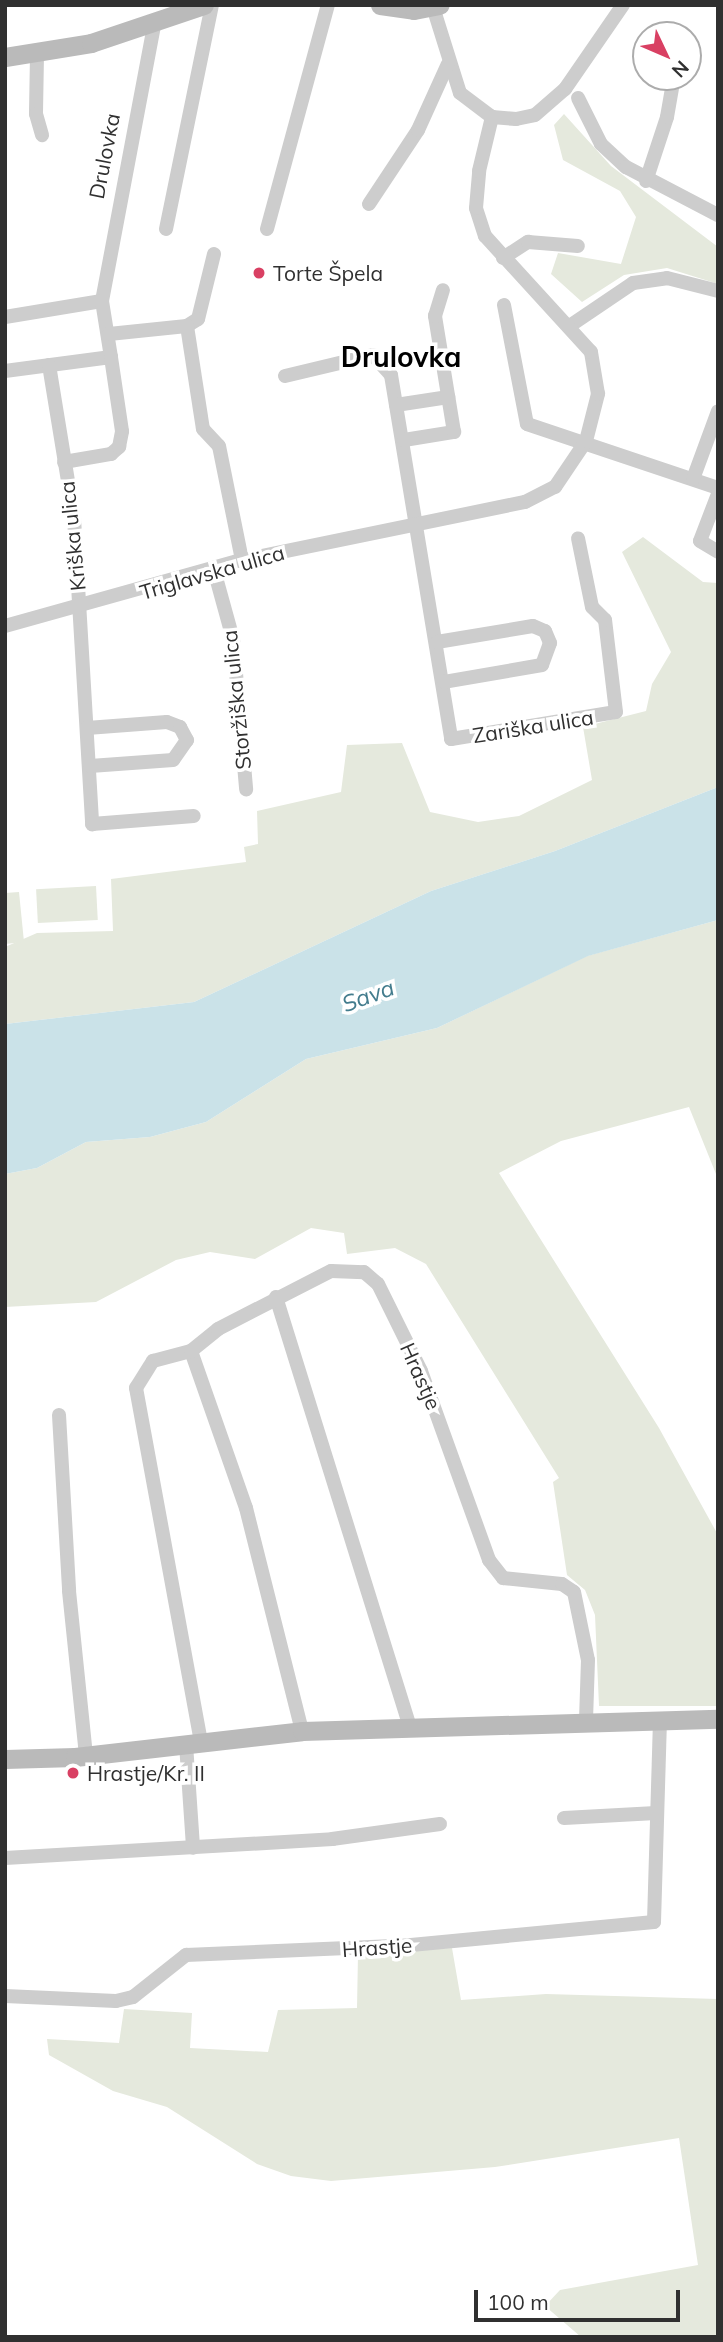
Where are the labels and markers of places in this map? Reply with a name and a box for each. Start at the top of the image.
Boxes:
place label: Torte Špela [273,260,383,286]
marker: Torte Špela [251,265,267,281]
place label: Hrastje/Kr. II [87,1760,205,1786]
marker: Hrastje/Kr. II [65,1765,81,1781]

